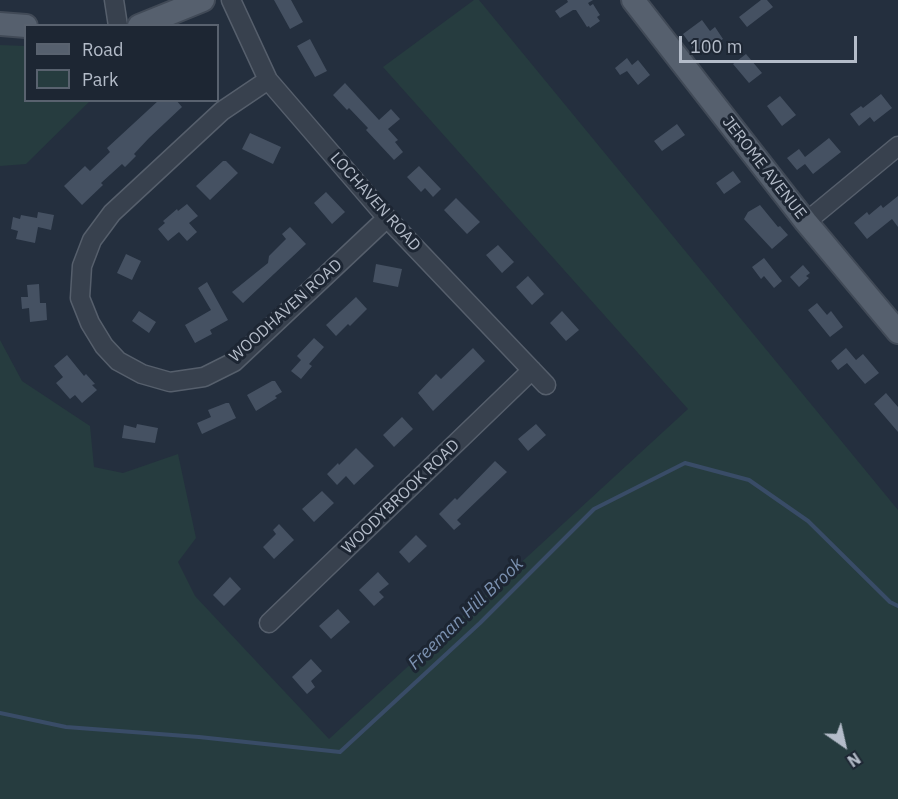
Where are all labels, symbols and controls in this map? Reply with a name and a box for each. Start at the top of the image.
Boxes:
legend [24,24,219,102]
scale bar [682,24,860,62]
text: 100 m [690,35,742,58]
text: Road [82,38,123,61]
text: Park [82,68,118,91]
street label: JEROME AVENUE [718,113,810,223]
street label: LOCHAVEN ROAD [326,149,424,255]
street label: WOODHAVEN ROAD [226,255,346,367]
street label: WOODYBROOK ROAD [338,436,464,558]
water label: Freeman Hill Brook [404,553,528,675]
north arrow [814,715,874,775]
text: N [844,748,864,771]

